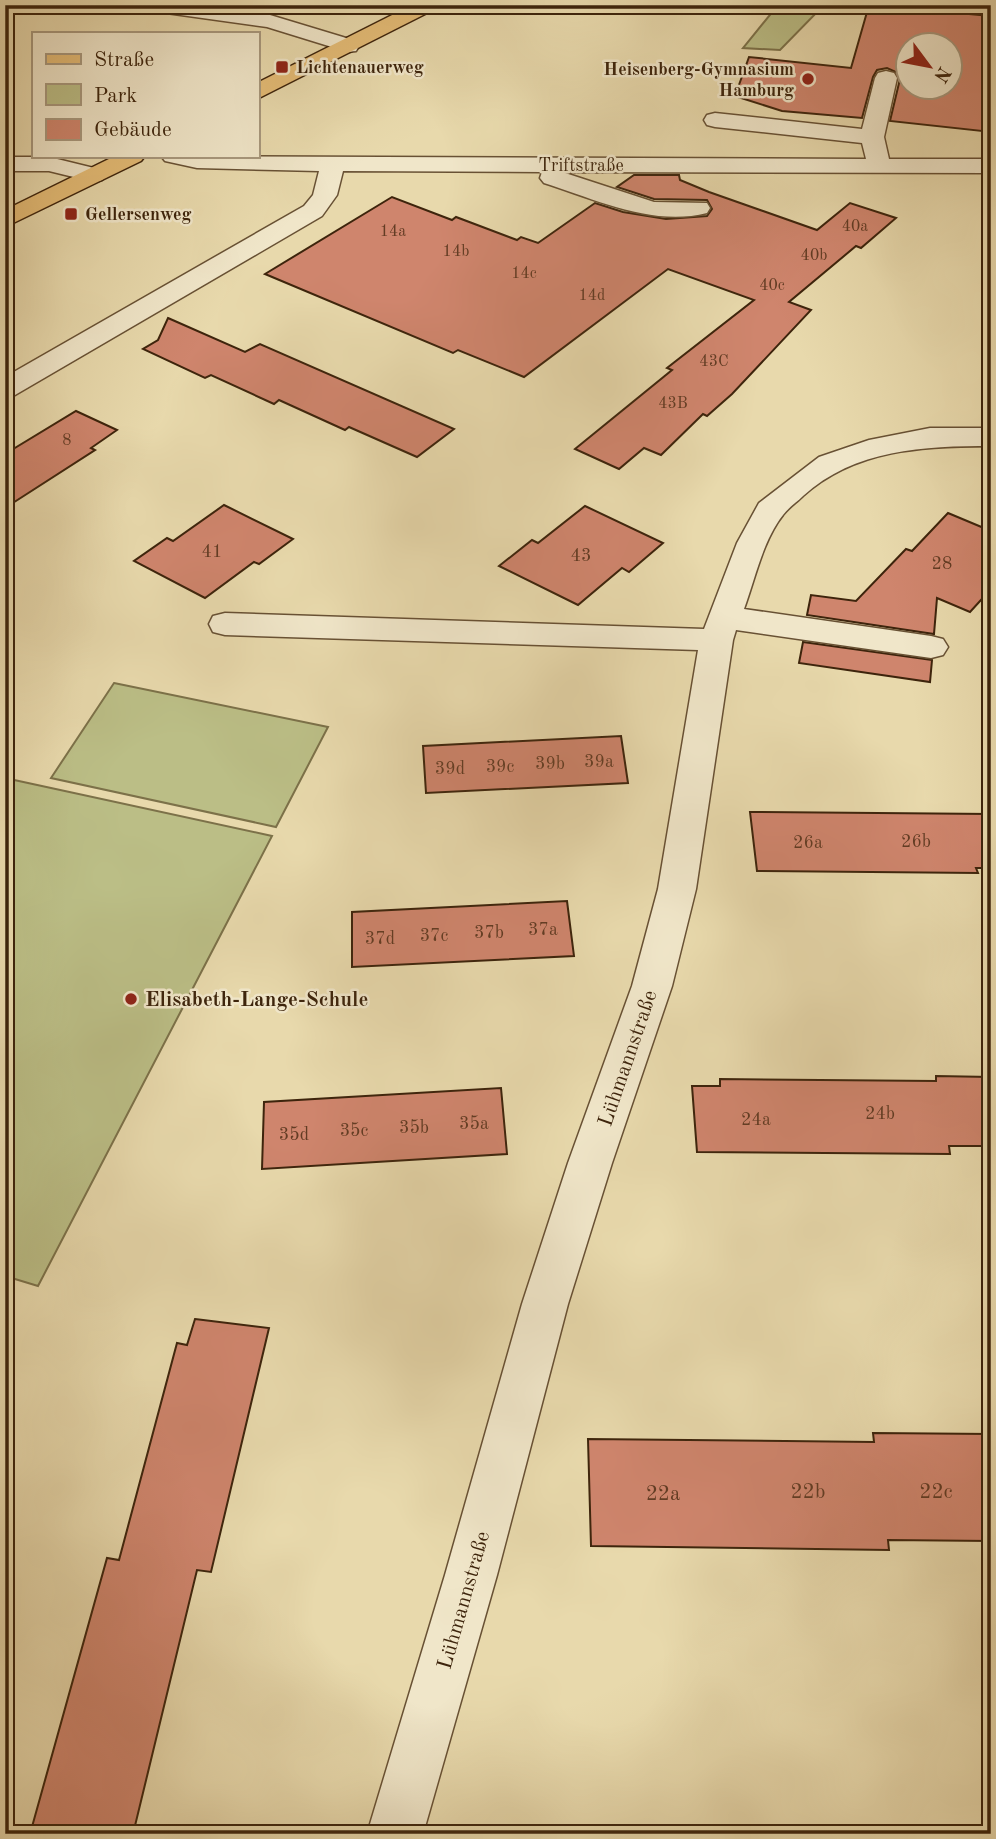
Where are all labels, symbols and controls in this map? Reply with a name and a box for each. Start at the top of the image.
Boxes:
legend [32,32,259,158]
north arrow [894,32,964,102]
text: Straße [94,50,154,71]
marker: Lichtenauerweg [274,59,290,75]
place label: Lichtenauerweg [296,59,424,77]
place label: Heisenberg-Gymnasium Hamburg [603,61,794,100]
text: N [929,62,953,85]
marker: Heisenberg-Gymnasium Hamburg [800,71,816,87]
text: Park [94,86,137,107]
text: Gebäude [94,120,172,141]
street label: Triftstraße [538,157,624,175]
marker: Gellersenweg [63,206,79,222]
place label: Gellersenweg [85,206,192,224]
house number: 40a [842,219,868,235]
house number: 14a [380,224,406,240]
house number: 14b [443,244,469,260]
house number: 40b [801,248,827,264]
house number: 14c [511,266,537,282]
house number: 40c [759,278,785,294]
house number: 14d [579,288,605,304]
house number: 43C [699,354,729,370]
house number: 43B [658,396,688,412]
house number: 8 [62,433,72,449]
house number: 41 [202,543,222,561]
house number: 43 [571,547,591,565]
house number: 28 [932,555,952,573]
house number: 39a [584,753,614,771]
house number: 39b [535,755,565,773]
house number: 39c [486,758,515,776]
house number: 39d [435,760,465,778]
house number: 26b [901,833,931,851]
house number: 26a [793,834,823,852]
house number: 37a [528,921,558,939]
house number: 37b [474,924,504,942]
house number: 37c [420,927,449,945]
house number: 37d [365,930,395,948]
street label: Lühmannstraße [595,988,662,1129]
place label: Elisabeth-Lange-Schule [145,990,368,1011]
marker: Elisabeth-Lange-Schule [123,991,139,1007]
house number: 24b [865,1105,895,1123]
house number: 24a [741,1111,771,1129]
house number: 35a [459,1115,489,1133]
house number: 35b [399,1119,429,1137]
house number: 35c [340,1122,369,1140]
house number: 35d [279,1126,309,1144]
house number: 22b [790,1482,826,1503]
house number: 22c [919,1482,953,1503]
house number: 22a [646,1484,680,1505]
street label: Lühmannstraße [435,1529,494,1672]

